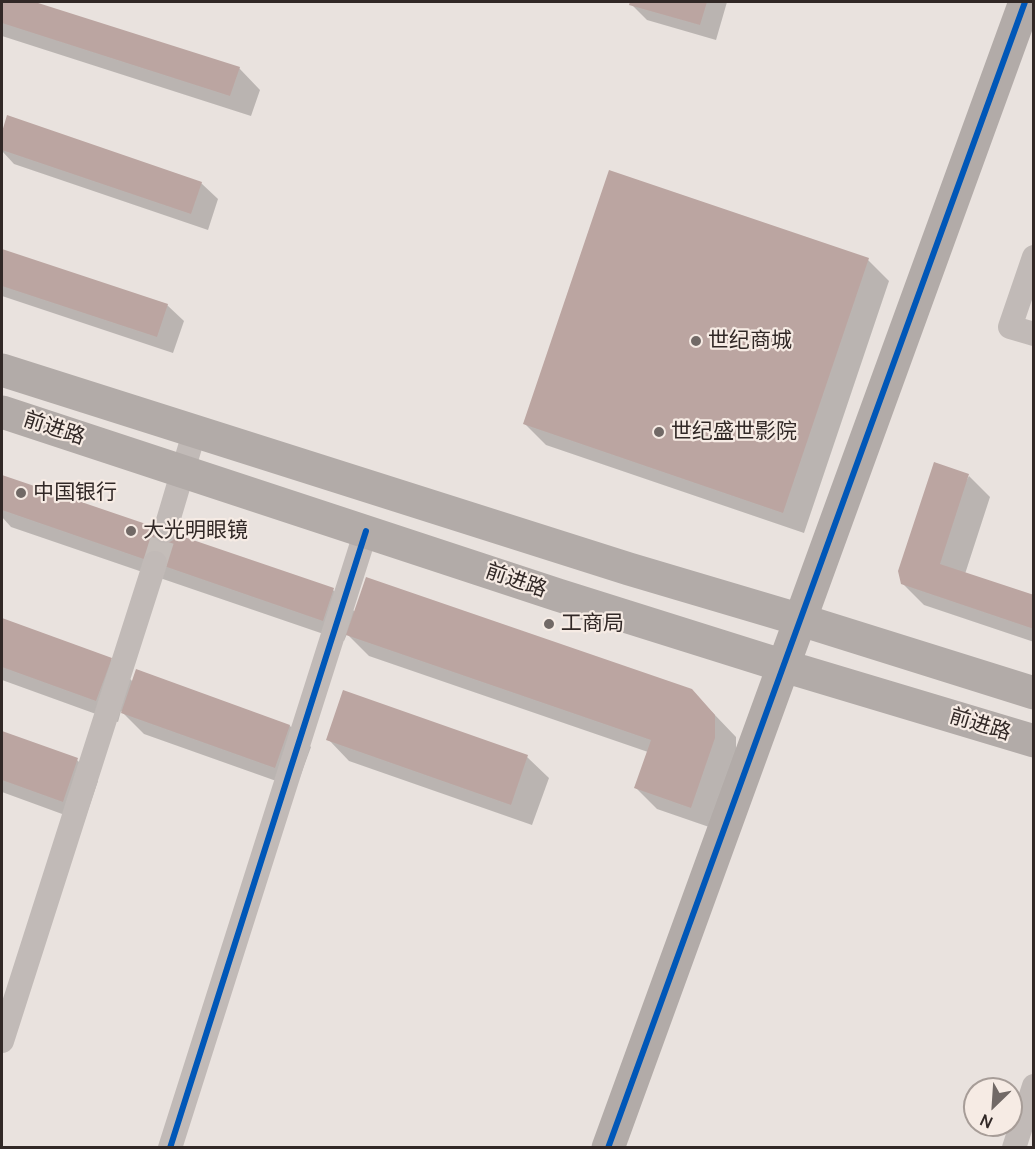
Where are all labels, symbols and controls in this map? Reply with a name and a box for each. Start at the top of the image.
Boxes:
place label: 世纪商城 [708,328,792,354]
marker: 世纪商城 [689,334,703,348]
street label: 前进路 [20,407,88,451]
place label: 世纪盛世影院 [671,419,797,445]
marker: 世纪盛世影院 [652,425,666,439]
place label: 中国银行 [33,480,117,506]
marker: 中国银行 [14,486,28,500]
place label: 大光明眼镜 [143,518,248,544]
marker: 大光明眼镜 [124,524,138,538]
street label: 前进路 [482,559,550,603]
place label: 工商局 [561,611,624,637]
marker: 工商局 [542,617,556,631]
street label: 前进路 [946,704,1014,746]
north arrow [963,1077,1023,1137]
text: N [976,1109,996,1134]

